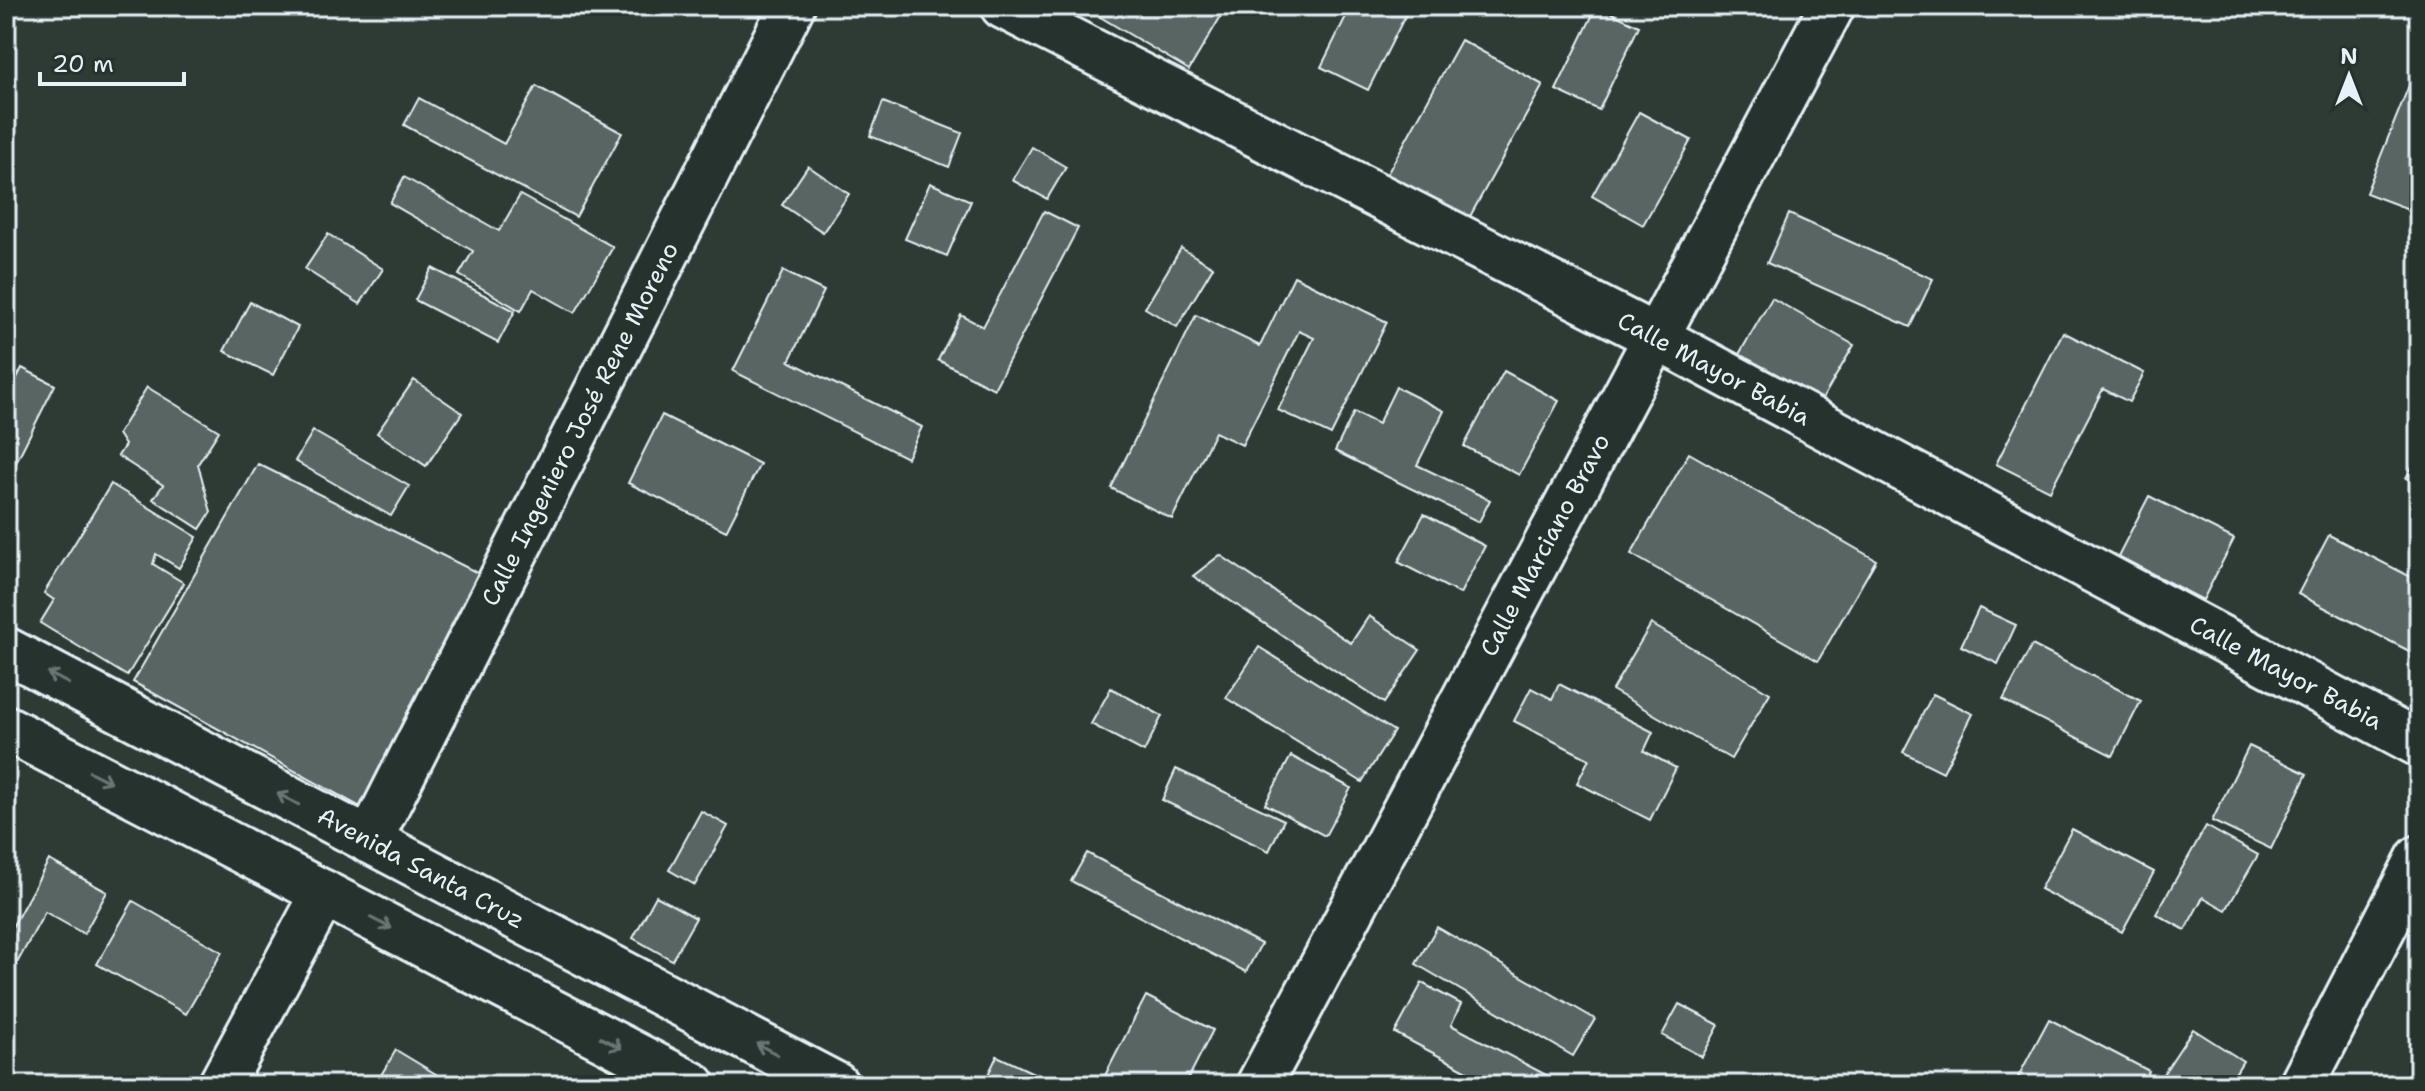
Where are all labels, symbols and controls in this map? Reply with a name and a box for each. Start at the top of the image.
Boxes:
scale bar [40,36,184,86]
north arrow [2309,36,2389,116]
text: N [2340,42,2358,71]
text: 20 m [52,48,114,80]
street label: Calle Ingeniero José Rene Moreno [474,237,686,611]
street label: Calle Mayor Babia [1612,305,1816,433]
street label: Calle Marciano Bravo [1473,428,1617,662]
street label: Calle Mayor Babia [2184,609,2388,737]
one-way arrow [47,669,71,685]
one-way arrow [88,770,112,786]
one-way arrow [277,790,301,806]
street label: Avenida Santa Cruz [312,800,530,936]
one-way arrow [368,915,392,931]
one-way arrow [599,1035,623,1051]
one-way arrow [756,1040,780,1056]

